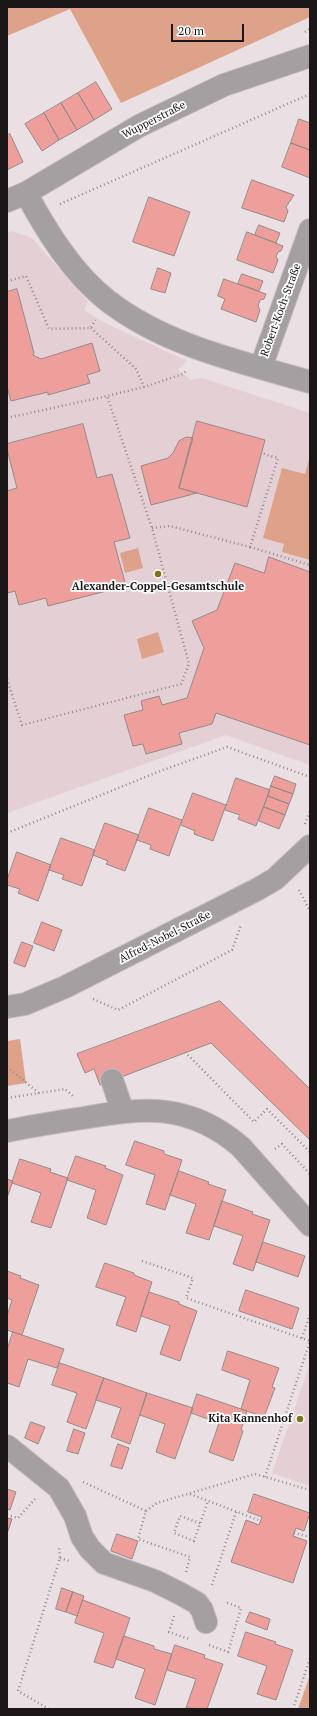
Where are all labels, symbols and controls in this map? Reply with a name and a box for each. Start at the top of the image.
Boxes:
scale bar [173,16,246,42]
text: 20 m [178,23,204,38]
street label: Wupperstraße [120,98,188,142]
street label: Robert-Koch-Straße [258,262,304,358]
marker: Alexander-Coppel-Gesamtschule [153,569,163,579]
place label: Alexander-Coppel-Gesamtschule [72,580,244,594]
street label: Alfred-Nobel-Straße [117,908,213,966]
place label: Kita Kannenhof [208,1412,292,1426]
marker: Kita Kannenhof [295,1414,305,1424]

